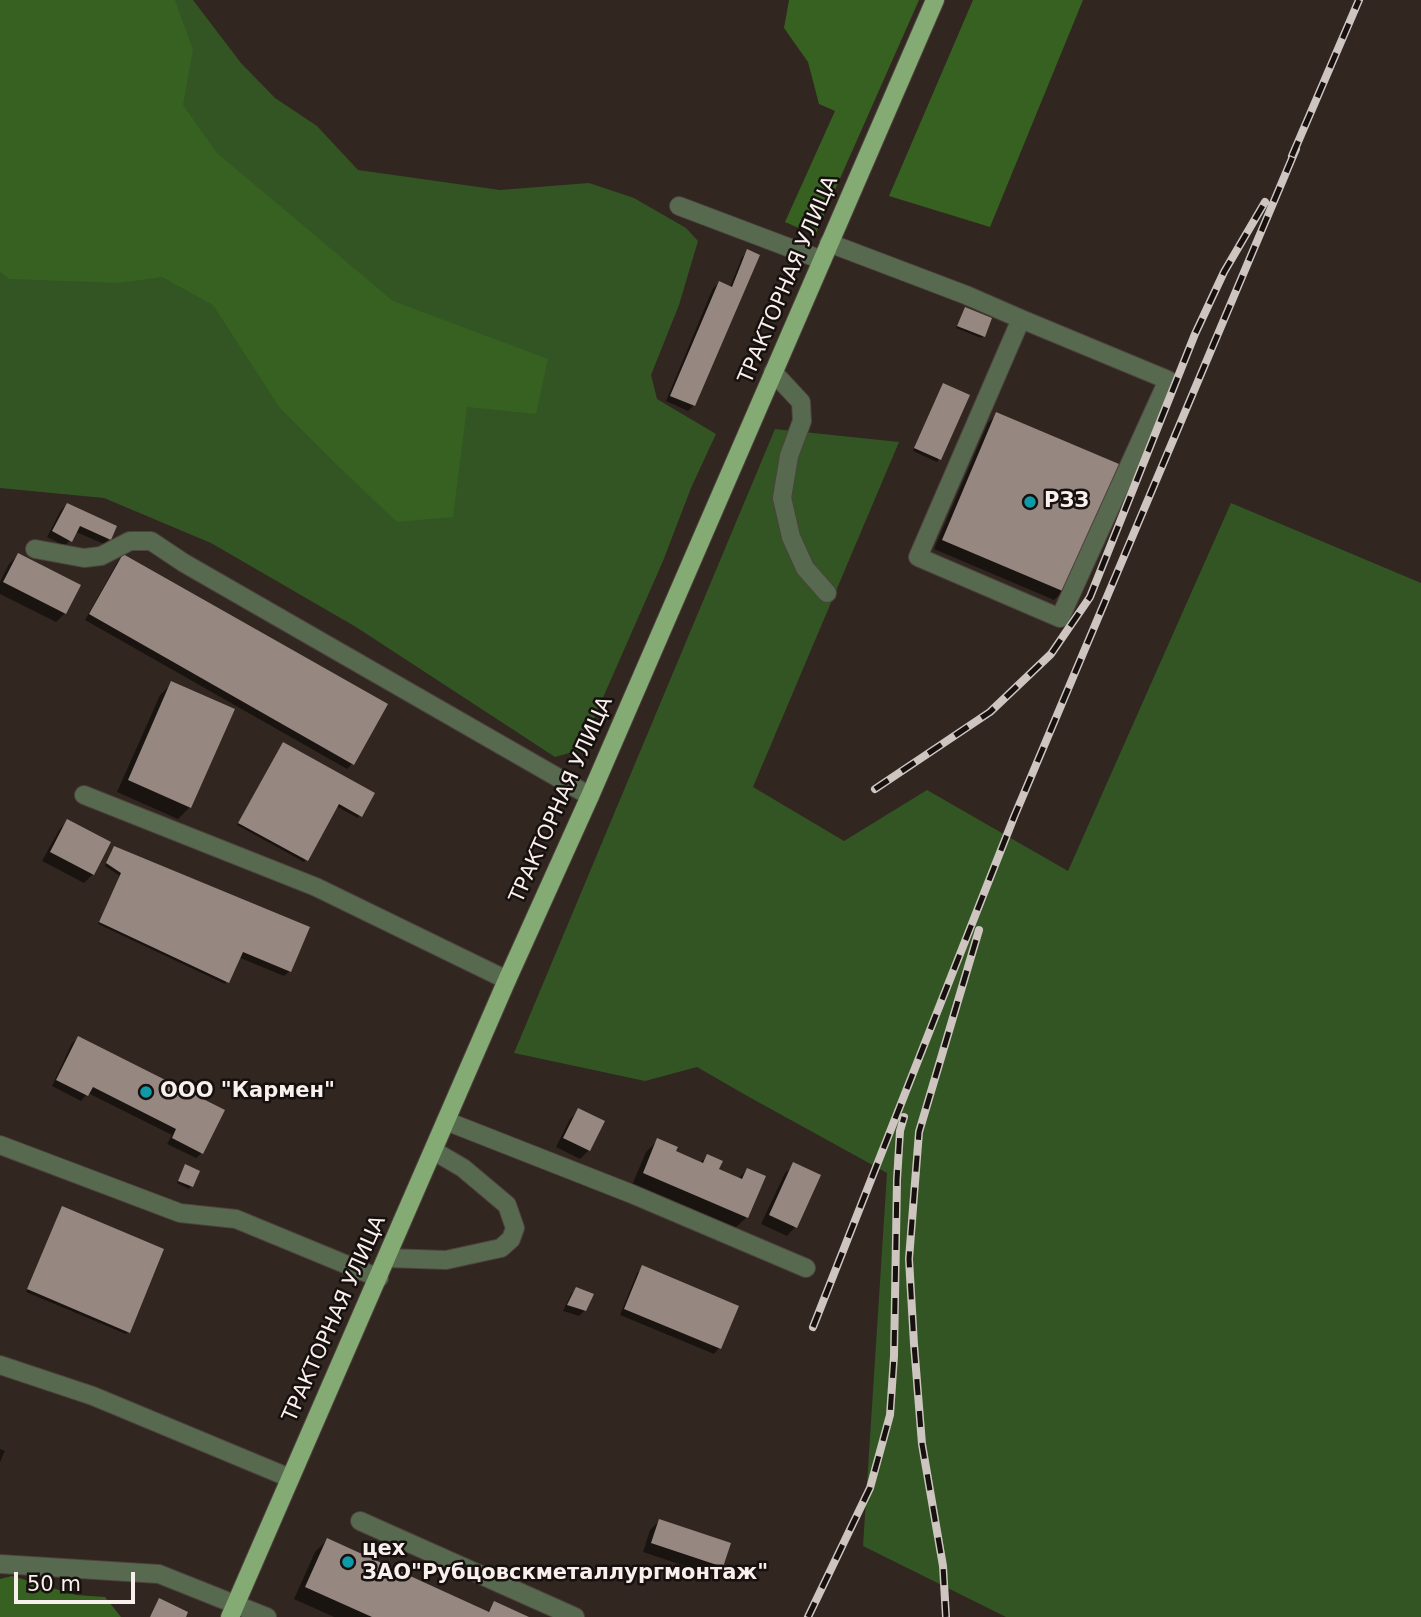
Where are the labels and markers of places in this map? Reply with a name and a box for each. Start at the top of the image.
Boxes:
place label: РЗЗ [1044,489,1089,515]
marker: РЗЗ [1022,494,1038,510]
place label: ООО "Кармен" [160,1079,335,1105]
marker: ООО "Кармен" [138,1084,154,1100]
place label: цех ЗАО"Рубцовскметаллургмонтаж" [362,1537,768,1587]
marker: цех ЗАО"Рубцовскметаллургмонтаж" [340,1554,356,1570]

